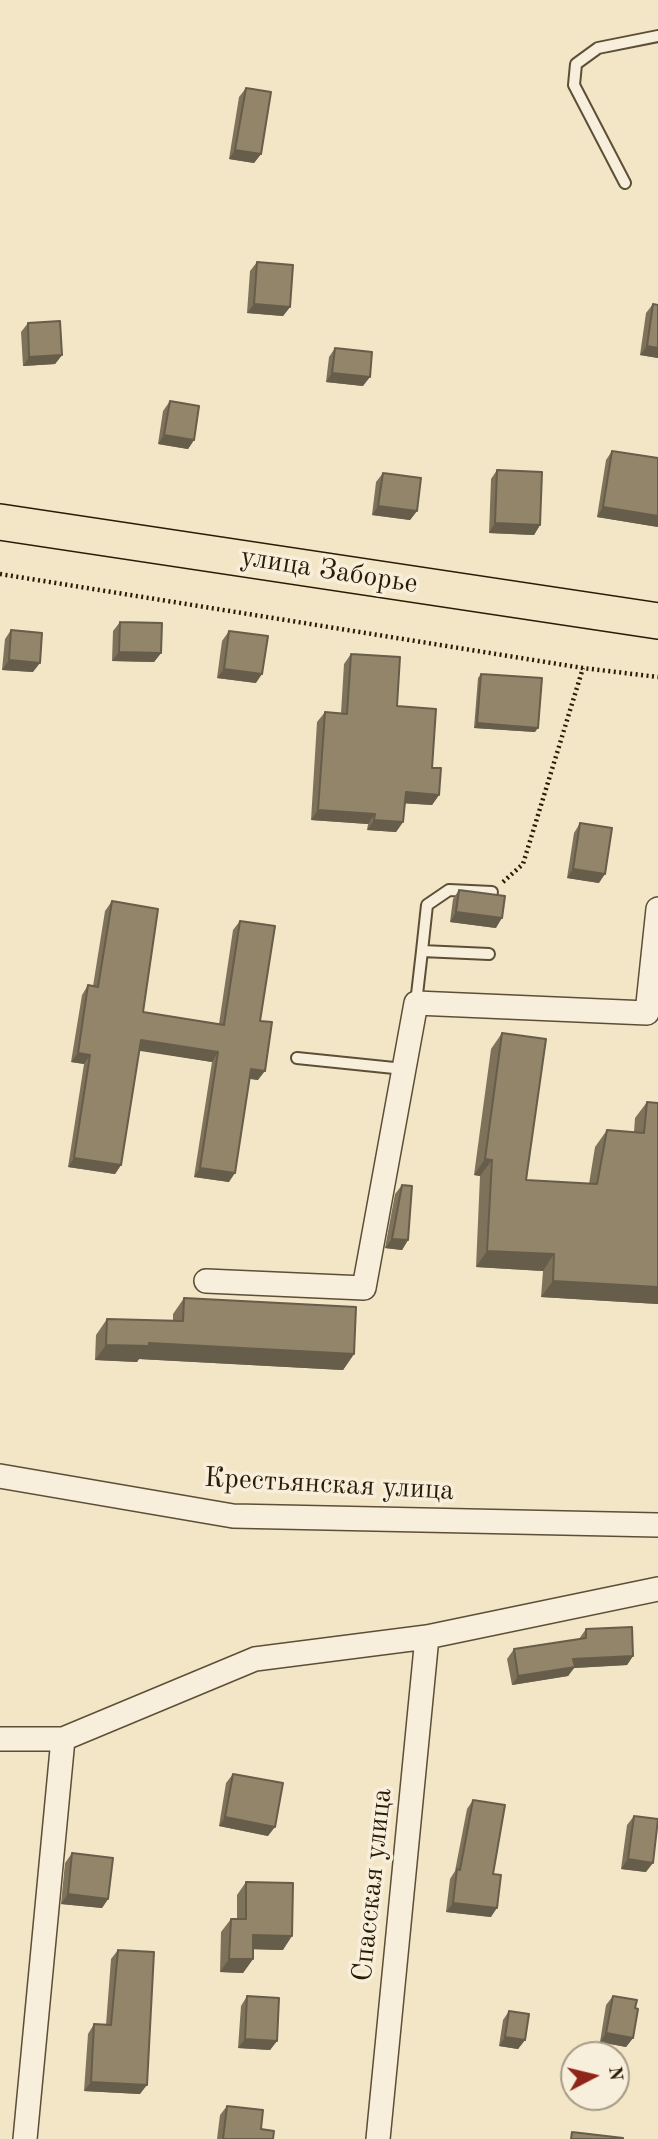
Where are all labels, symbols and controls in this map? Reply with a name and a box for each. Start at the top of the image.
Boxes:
street label: улица Заборье [238,540,420,602]
street label: Крестьянская улица [203,1462,455,1508]
street label: Спасская улица [346,1787,400,1983]
north arrow [560,2041,630,2111]
text: N [604,2065,625,2082]

